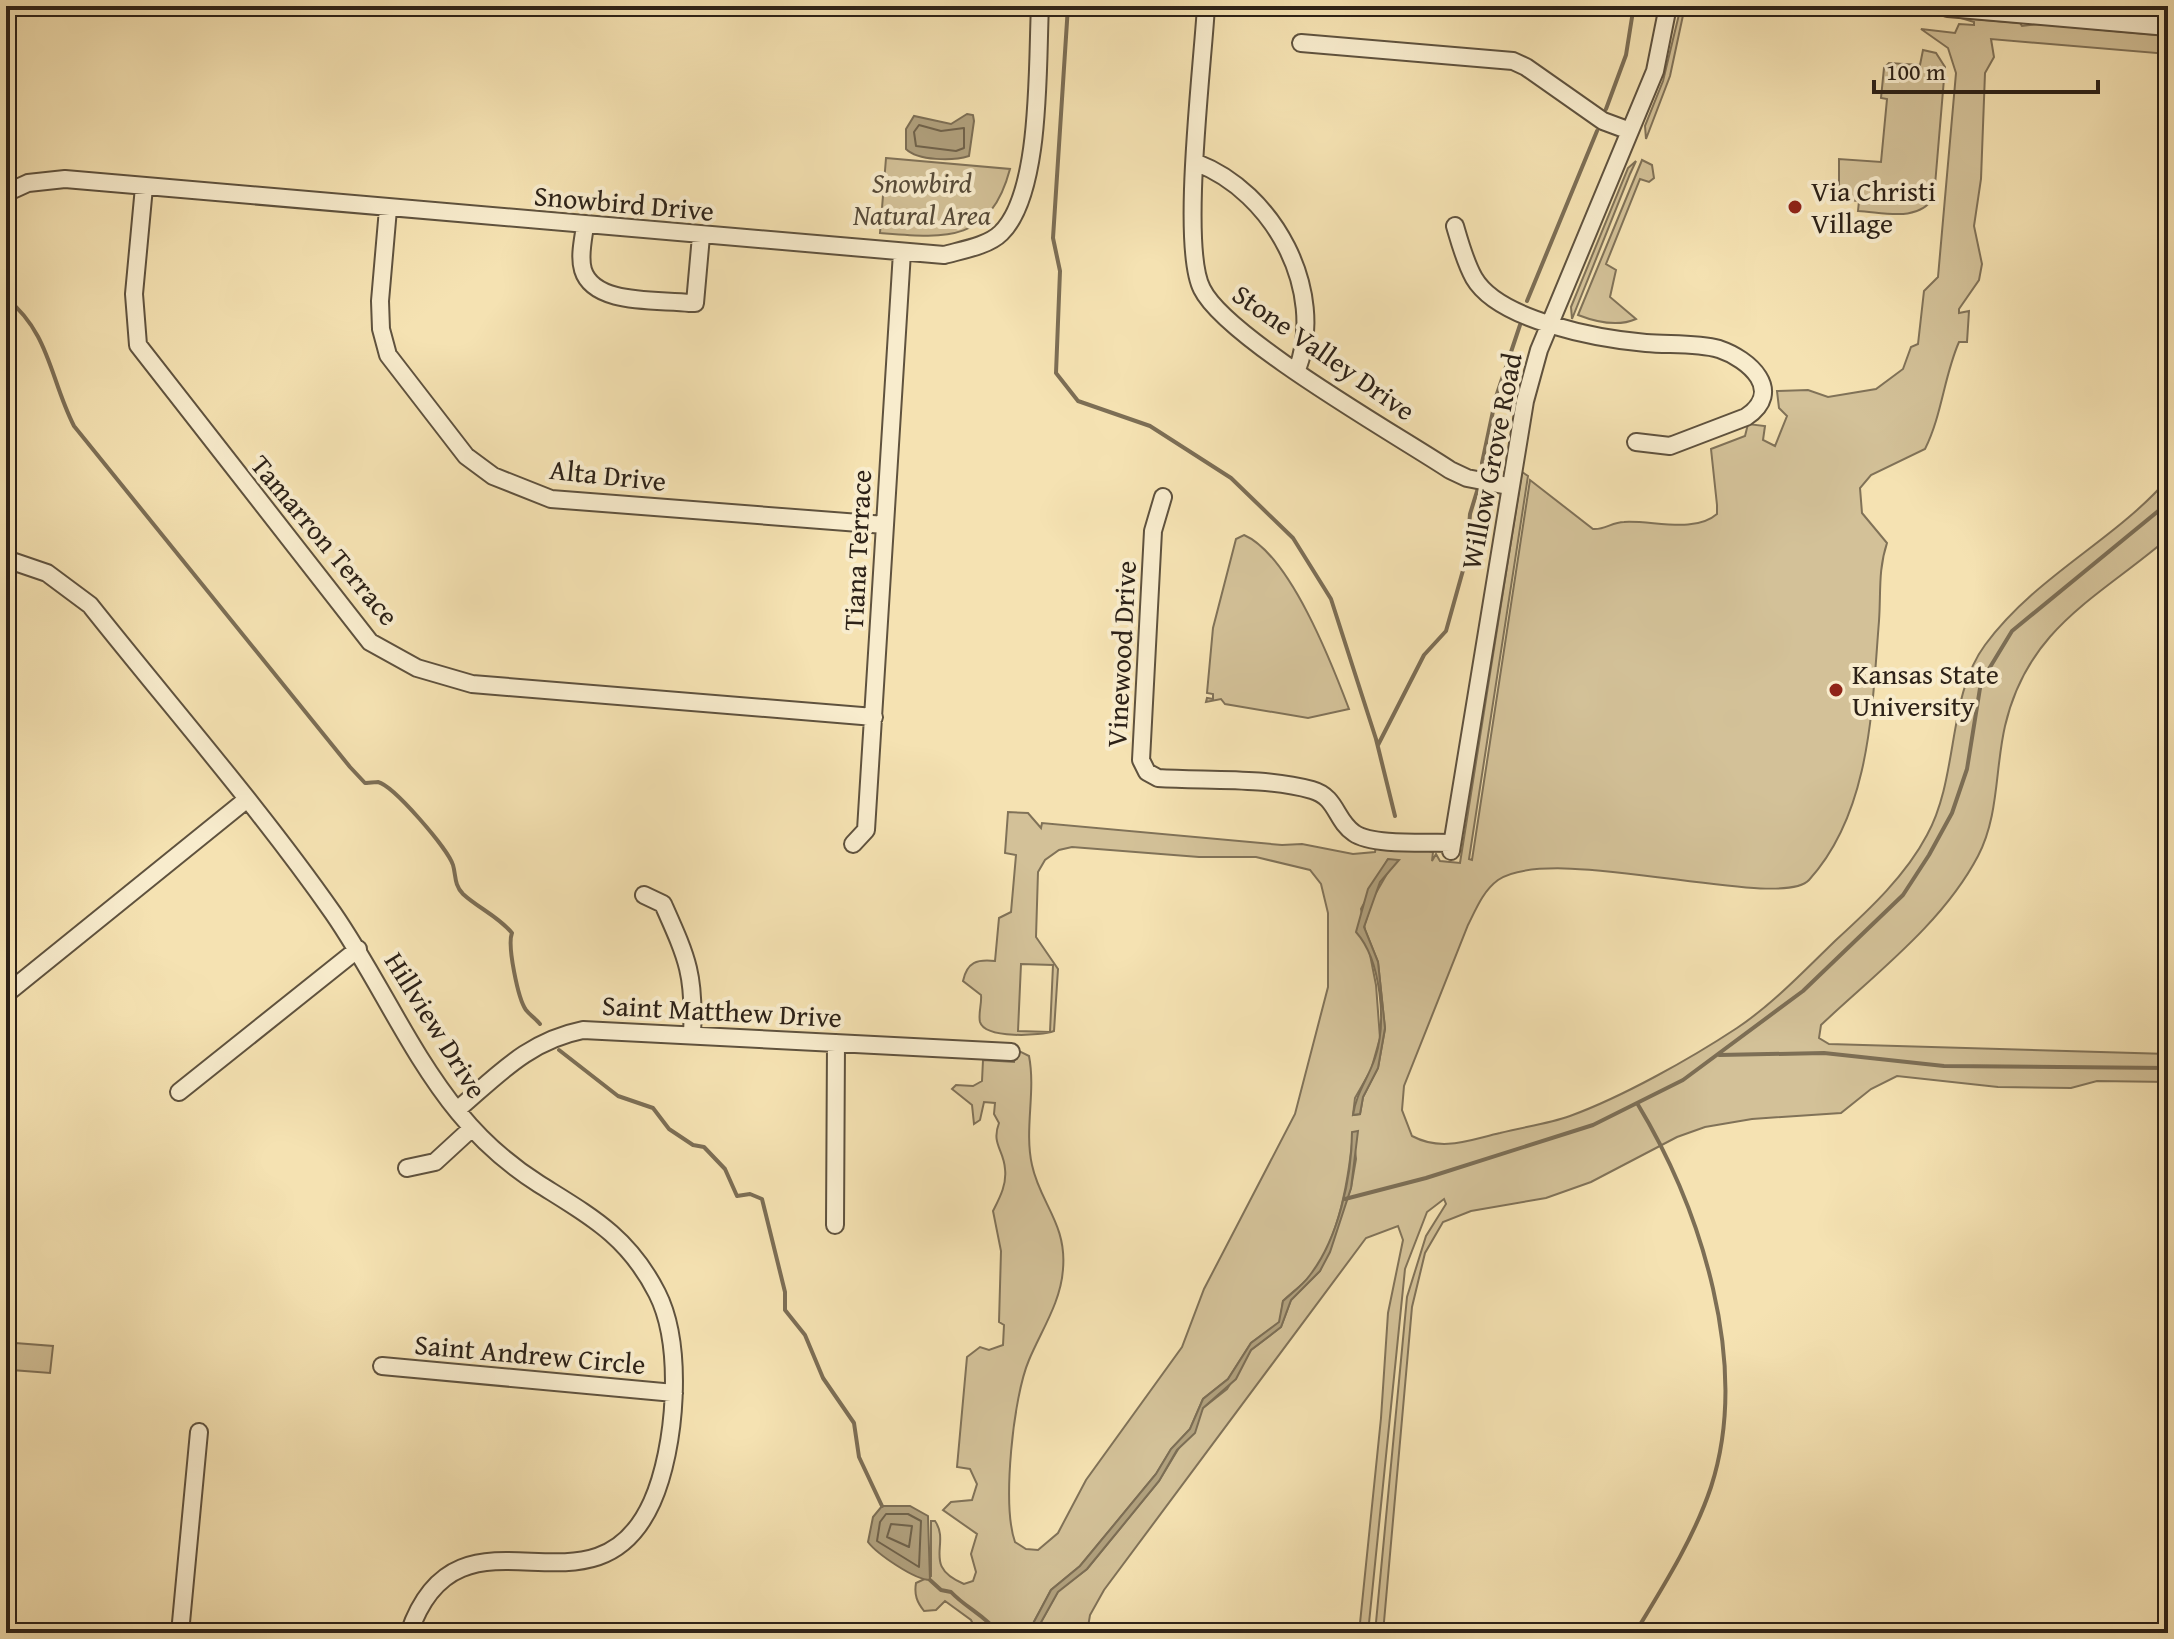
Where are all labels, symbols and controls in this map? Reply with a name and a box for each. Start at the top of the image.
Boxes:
scale bar [1874,44,2098,94]
text: 100 m [1886,54,1946,89]
park label: Snowbird Natural Area [852,162,991,235]
place label: Via Christi Village [1811,170,1936,243]
street label: Snowbird Drive [532,174,716,231]
marker: Via Christi Village [1786,198,1804,216]
street label: Stone Valley Drive [1225,273,1424,430]
street label: Willow Grove Road [1449,349,1532,573]
street label: Tamarron Terrace [242,445,409,634]
street label: Alta Drive [548,448,668,501]
street label: Tiana Terrace [832,468,881,632]
street label: Vinewood Drive [1095,560,1146,748]
place label: Kansas State University [1852,653,1999,726]
marker: Kansas State University [1827,681,1845,699]
street label: Hillview Drive [375,943,498,1106]
street label: Saint Matthew Drive [601,984,843,1037]
street label: Saint Andrew Circle [413,1323,647,1384]

